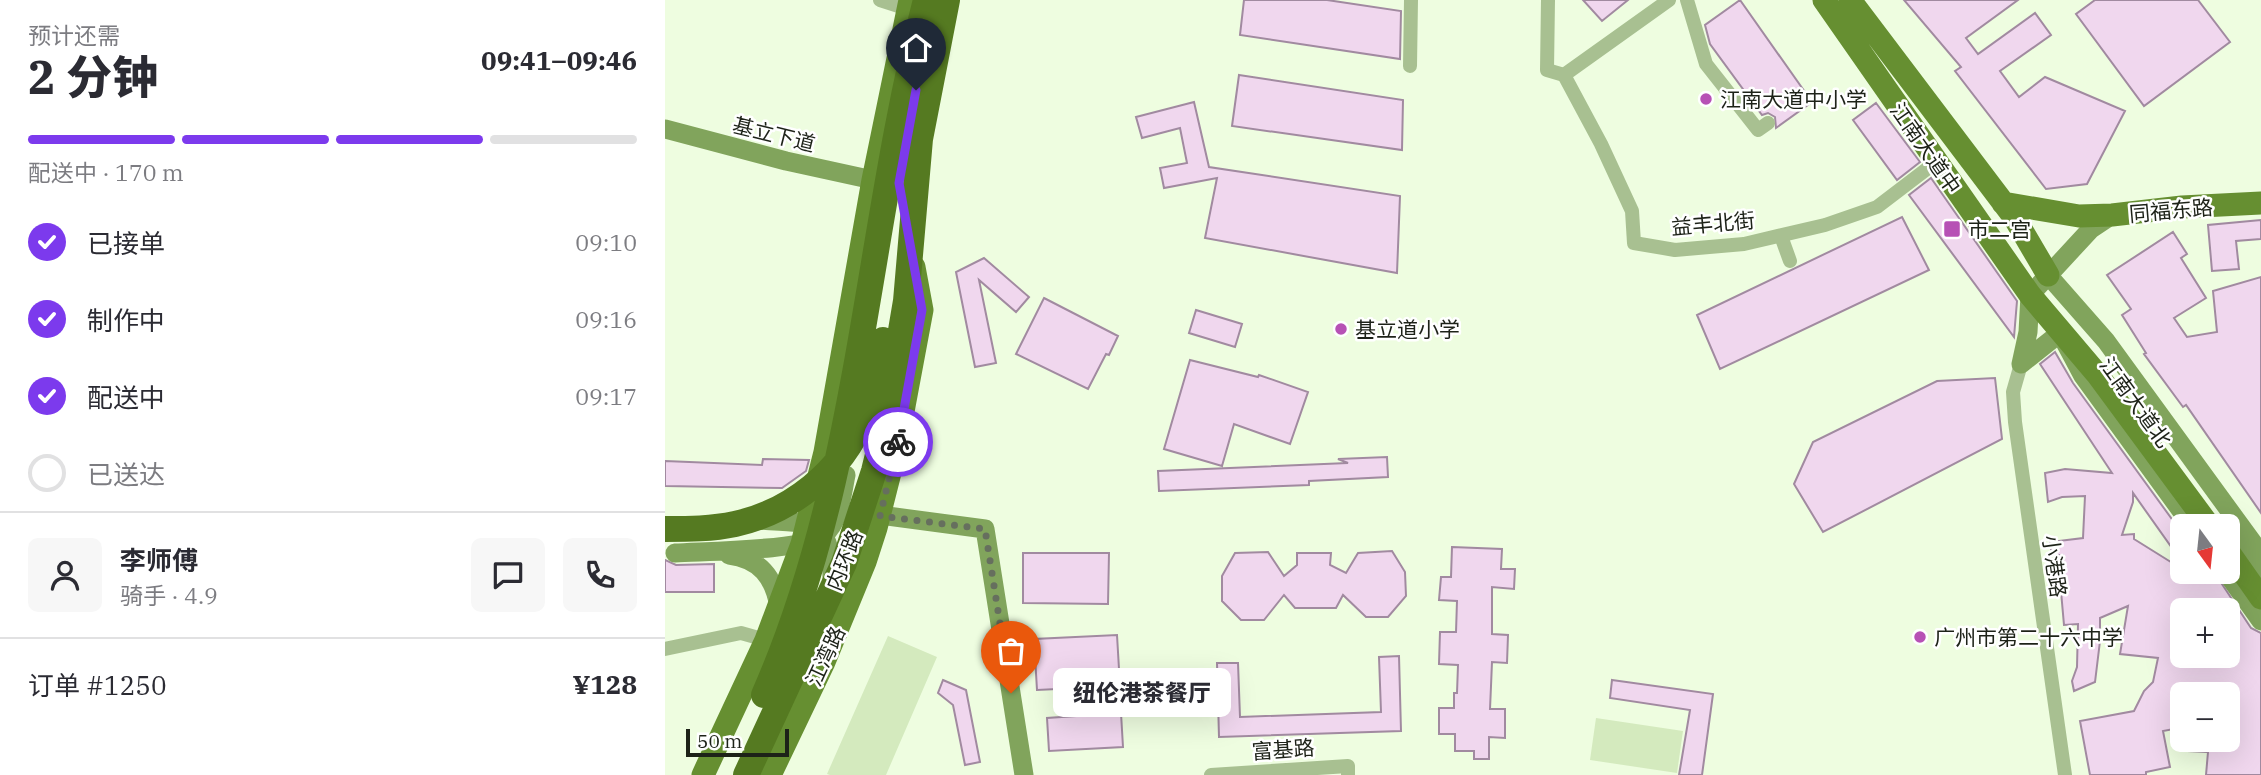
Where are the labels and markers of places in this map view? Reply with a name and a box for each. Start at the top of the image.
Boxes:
pin [886,18,946,90]
place label: 江南大道中小学 [1720,85,1867,113]
marker: 江南大道中小学 [1698,91,1714,107]
place label: 市二宫 [1968,215,2031,243]
marker: 市二宫 [1942,219,1962,239]
place label: 基立道小学 [1355,315,1460,343]
marker: 基立道小学 [1333,321,1349,337]
pin [981,621,1041,693]
place label: 广州市第二十六中学 [1934,623,2123,651]
marker: 广州市第二十六中学 [1912,629,1928,645]
callout: 纽伦港茶餐厅 [1053,668,1231,718]

